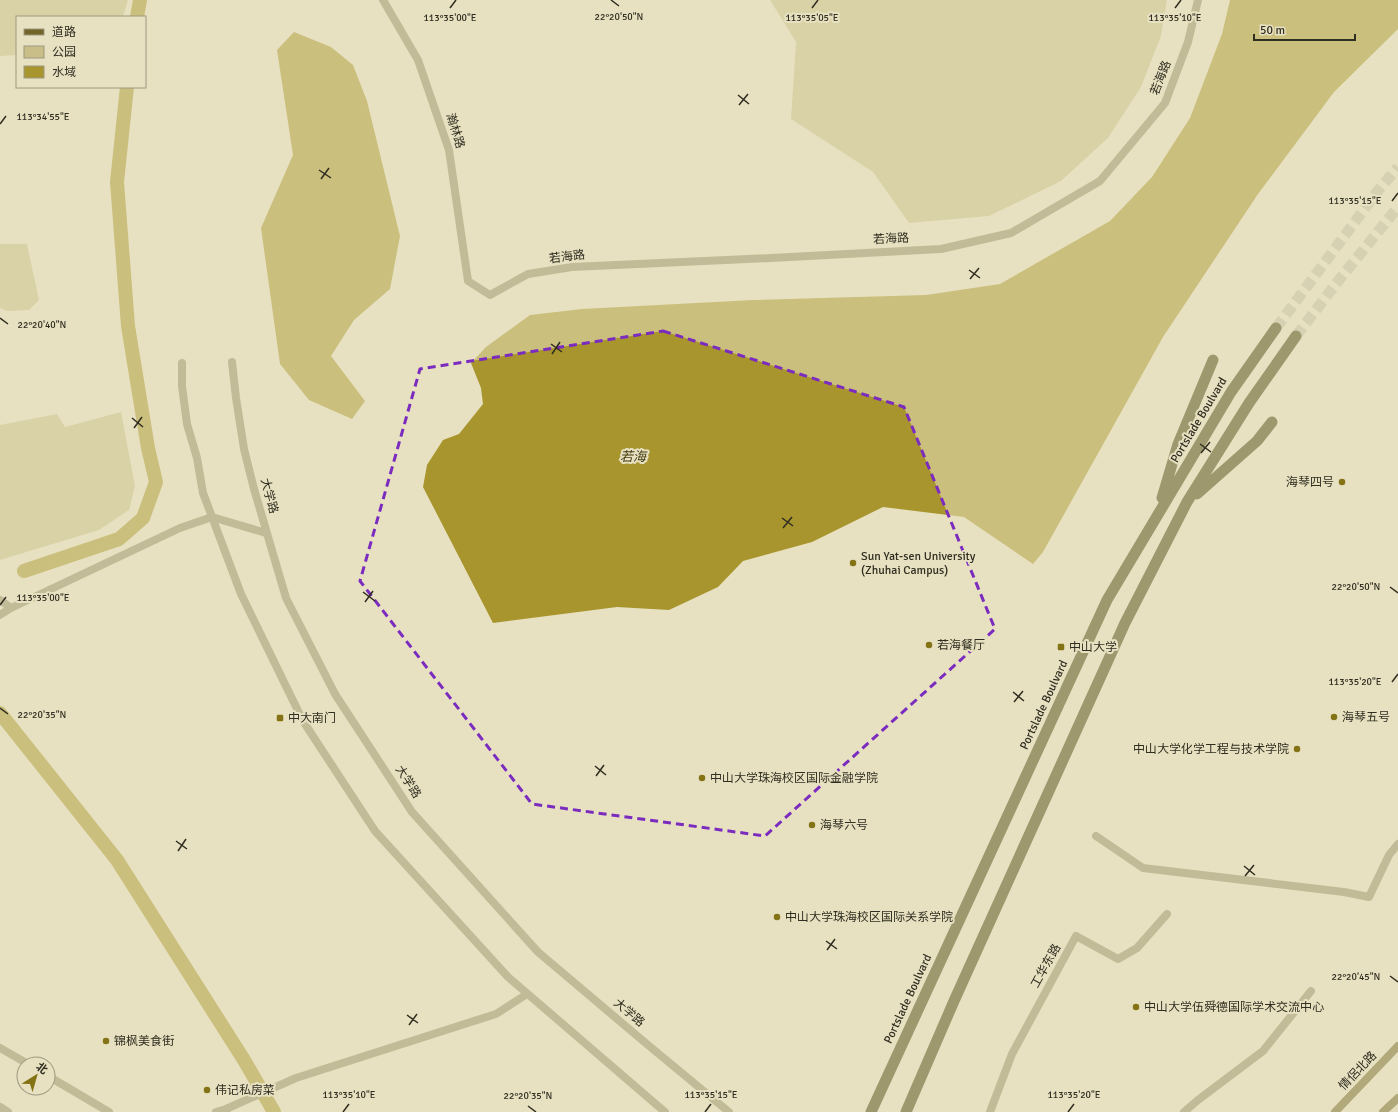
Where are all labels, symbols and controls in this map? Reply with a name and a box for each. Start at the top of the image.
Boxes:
text: 22°20'50"N [595,11,643,23]
text: 113°35'00"E [423,12,477,24]
text: 113°35'05"E [785,12,839,24]
text: 113°35'10"E [1148,12,1202,24]
legend [16,16,146,88]
scale bar [1254,16,1355,42]
text: 50 m [1260,23,1285,38]
text: 道路 [52,25,76,40]
text: 公园 [52,45,76,60]
street label: 若海路 [1148,59,1174,97]
text: 水域 [52,65,76,80]
text: 113°34'55"E [16,111,70,123]
street label: 瀚林路 [443,112,467,150]
text: 113°35'15"E [1328,195,1382,207]
street label: 若海路 [873,231,909,247]
street label: 若海路 [548,247,586,267]
text: 22°20'40"N [18,319,66,331]
street label: Portslade Boulvard [1168,375,1230,465]
water label: 若海 [620,449,648,465]
place label: 海琴四号 [1286,475,1334,490]
street label: 大学路 [257,477,281,515]
marker: 海琴四号 [1337,477,1347,487]
place label: Sun Yat-sen University (Zhuhai Campus) [861,549,976,578]
marker: Sun Yat-sen University (Zhuhai Campus) [848,558,858,568]
text: 22°20'50"N [1332,581,1380,593]
text: 113°35'00"E [16,592,70,604]
place label: 若海餐厅 [937,638,985,653]
marker: 若海餐厅 [924,640,934,650]
place label: 中山大学 [1069,640,1117,655]
marker: 中山大学 [1056,642,1066,652]
street label: Portslade Boulvard [1017,658,1071,752]
text: 113°35'20"E [1328,676,1382,688]
text: 22°20'35"N [18,709,66,721]
place label: 海琴五号 [1342,710,1390,725]
place label: 中大南门 [288,711,336,726]
marker: 海琴五号 [1329,712,1339,722]
marker: 中大南门 [275,713,285,723]
place label: 中山大学化学工程与技术学院 [1133,742,1289,757]
marker: 中山大学化学工程与技术学院 [1292,744,1302,754]
street label: 大学路 [392,763,424,801]
place label: 中山大学珠海校区国际金融学院 [710,771,878,786]
marker: 中山大学珠海校区国际金融学院 [697,773,707,783]
place label: 海琴六号 [820,818,868,833]
marker: 海琴六号 [807,820,817,830]
place label: 中山大学珠海校区国际关系学院 [785,910,953,925]
marker: 中山大学珠海校区国际关系学院 [772,912,782,922]
street label: 工华东路 [1028,941,1064,991]
street label: Portslade Boulvard [881,952,935,1046]
text: 22°20'45"N [1332,971,1380,983]
street label: 大学路 [610,996,648,1030]
place label: 中山大学伍舜德国际学术交流中心 [1144,1000,1324,1015]
marker: 中山大学伍舜德国际学术交流中心 [1131,1002,1141,1012]
place label: 锦枫美食街 [114,1034,174,1049]
marker: 锦枫美食街 [101,1036,111,1046]
street label: 情侶北路 [1336,1049,1380,1093]
north arrow [16,1056,56,1096]
text: 北 [33,1060,50,1077]
place label: 伟记私房菜 [215,1083,275,1098]
marker: 伟记私房菜 [202,1085,212,1095]
text: 113°35'10"E [322,1089,376,1101]
text: 113°35'15"E [684,1089,738,1101]
text: 113°35'20"E [1047,1089,1101,1101]
text: 22°20'35"N [504,1090,552,1102]

